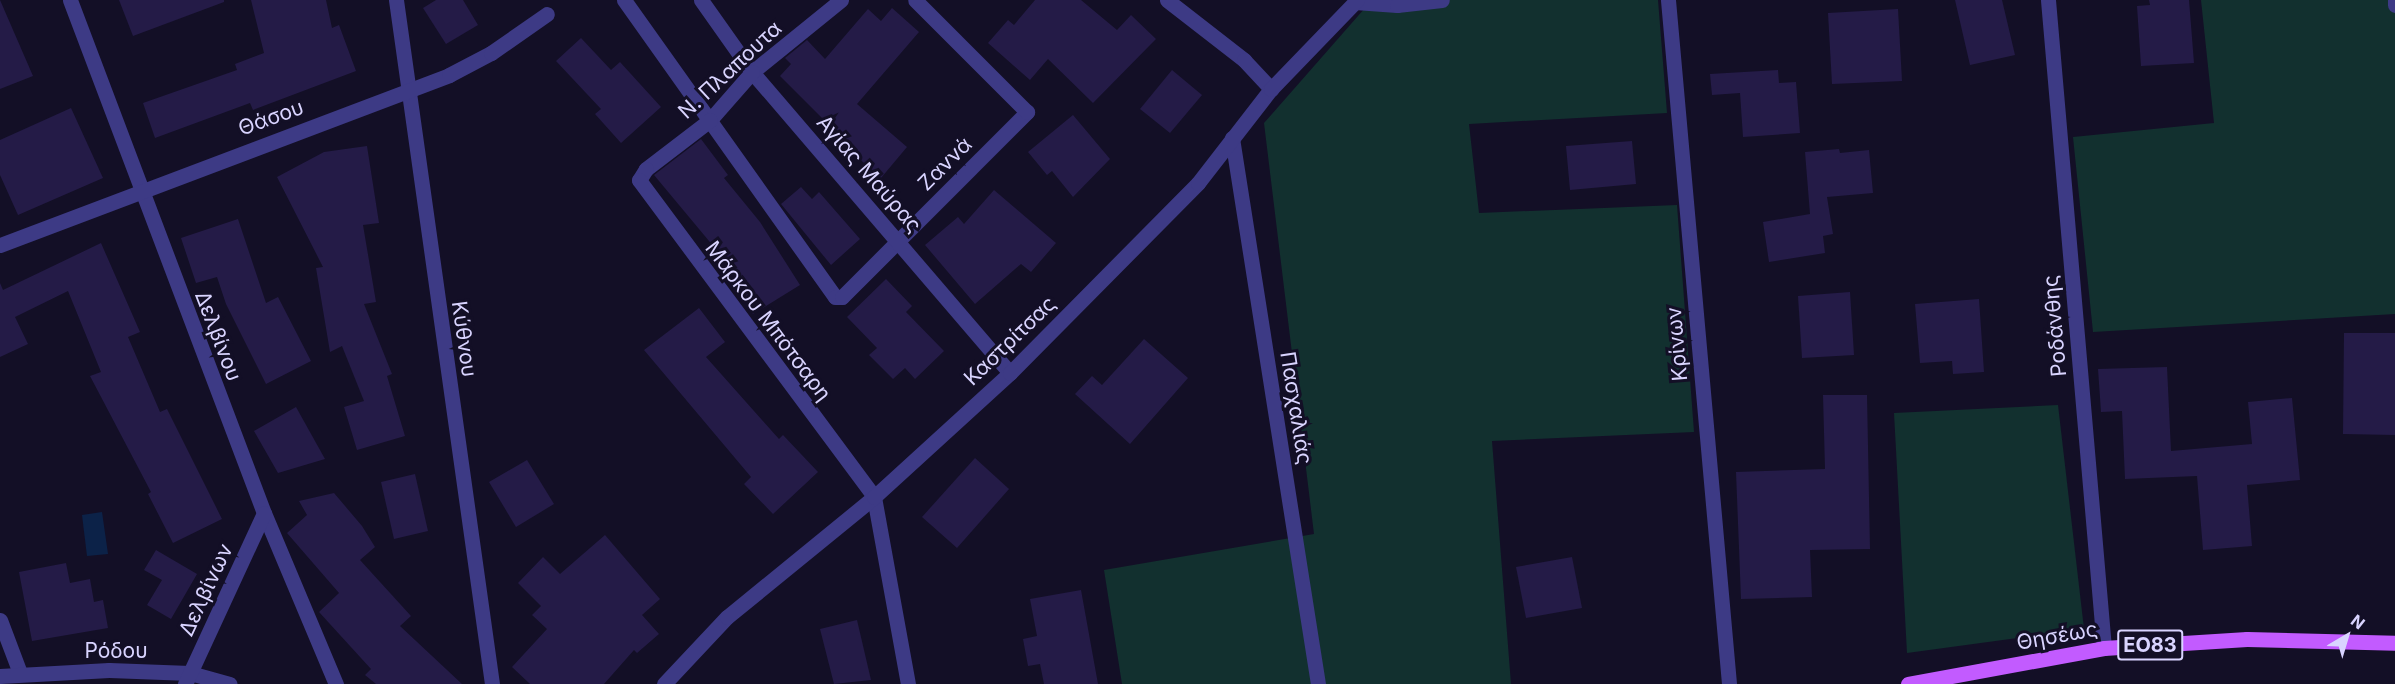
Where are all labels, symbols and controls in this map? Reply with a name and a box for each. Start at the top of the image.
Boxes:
street label: Ν. Πλαπουτα [673,16,787,124]
street label: Θάσου [235,95,307,141]
street label: Αγίας Μαύρας [811,110,927,238]
street label: Ζαννά [913,132,977,196]
street label: Μάρκου Μπότσαρη [700,236,836,406]
street label: Ροδάνθης [2038,274,2072,378]
street label: Δελβίνου [189,287,247,385]
street label: Καστρίτσας [959,291,1061,391]
street label: Κύθνου [446,299,482,379]
street label: Κρίνων [1661,306,1693,382]
street label: Πασχαλιάς [1275,350,1317,466]
street label: Δελβίνων [174,540,238,640]
north arrow [2317,606,2377,666]
text: N [2347,610,2369,633]
street label: Θησέως [2015,616,2099,656]
road number: ΕΟ83 [2117,628,2183,662]
street label: Ρόδου [84,638,148,664]

